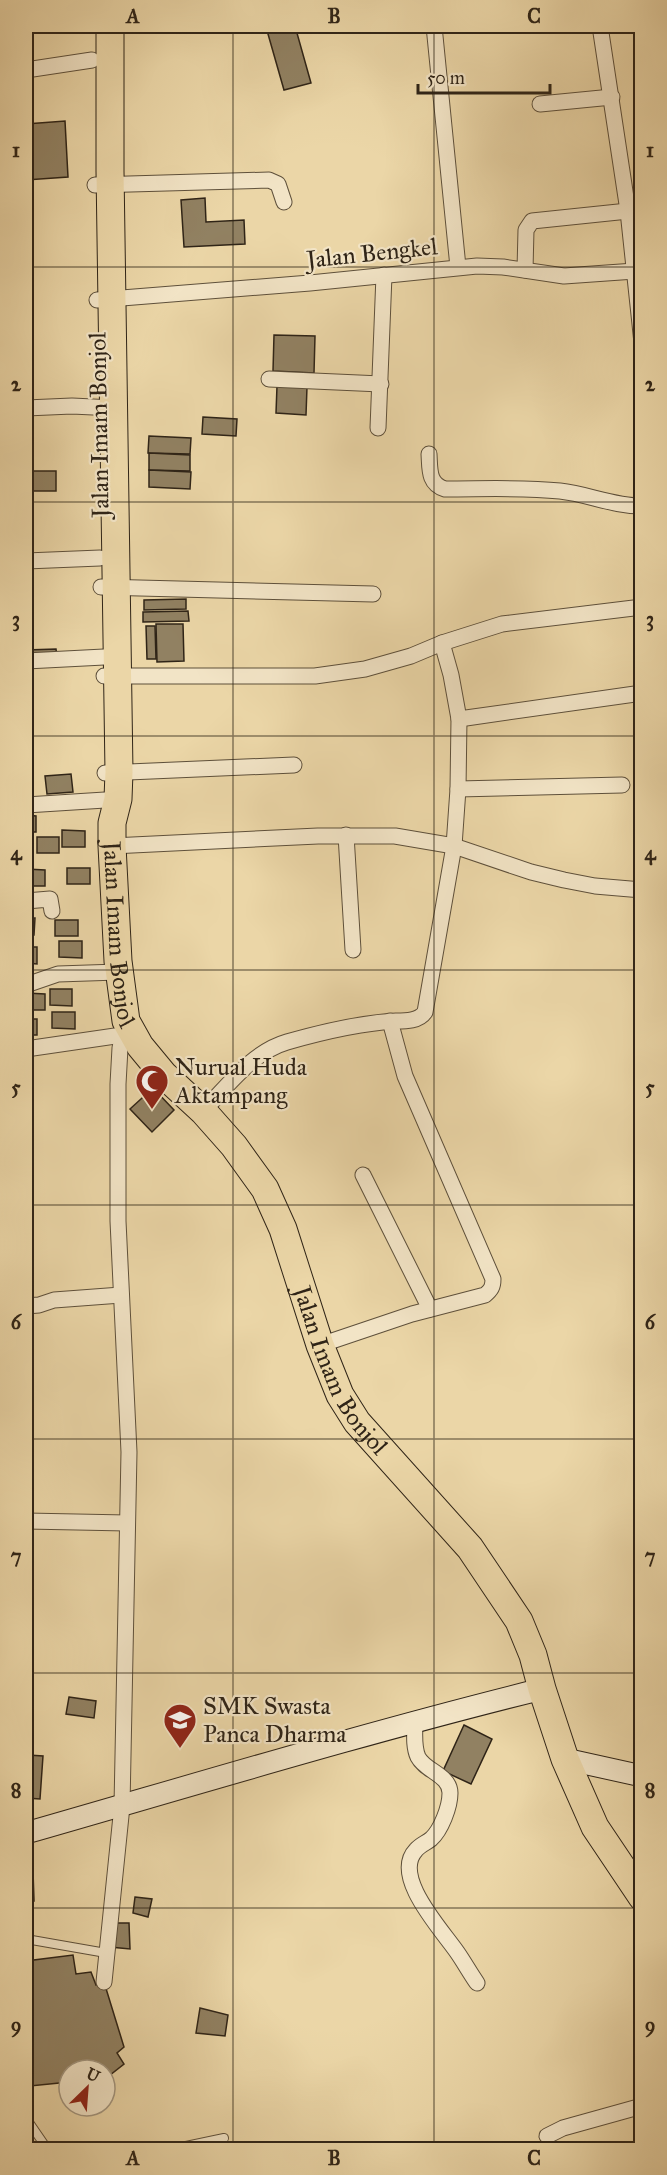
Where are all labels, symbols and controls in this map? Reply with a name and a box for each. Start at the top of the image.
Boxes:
text: A [124,4,140,28]
text: B [327,4,341,28]
text: C [527,4,541,28]
scale bar [418,57,550,95]
text: 50 m [427,67,465,89]
text: 1 [12,138,20,162]
text: 1 [646,138,654,162]
street label: Jalan Bengkel [302,231,439,275]
street label: Jalan Imam Bonjol [82,331,116,521]
text: 2 [11,372,22,396]
text: 2 [645,372,656,396]
text: 3 [12,607,20,632]
text: 3 [646,607,654,632]
street label: Jalan Imam Bonjol [97,838,142,1033]
text: 4 [10,841,22,866]
text: 4 [644,841,656,866]
place label: Nurual Huda Aktampang [174,1052,308,1110]
mosque icon: Nurual Huda Aktampang [134,1063,170,1110]
text: 5 [11,1075,21,1099]
text: 5 [645,1075,655,1099]
street label: Jalan Imam Bonjol [286,1279,394,1461]
text: 6 [11,1310,23,1334]
text: 6 [645,1310,657,1334]
text: 7 [11,1544,22,1568]
text: 7 [645,1544,656,1568]
place label: SMK Swasta Panca Dharma [203,1691,347,1749]
school or university icon: SMK Swasta Panca Dharma [162,1702,198,1749]
text: 8 [11,1778,21,1802]
text: 8 [645,1778,655,1802]
text: 9 [11,2013,21,2038]
text: 9 [645,2013,655,2038]
north arrow [57,2058,117,2118]
text: U [83,2064,103,2086]
text: A [124,2146,140,2170]
text: B [327,2146,341,2170]
text: C [527,2146,541,2170]

